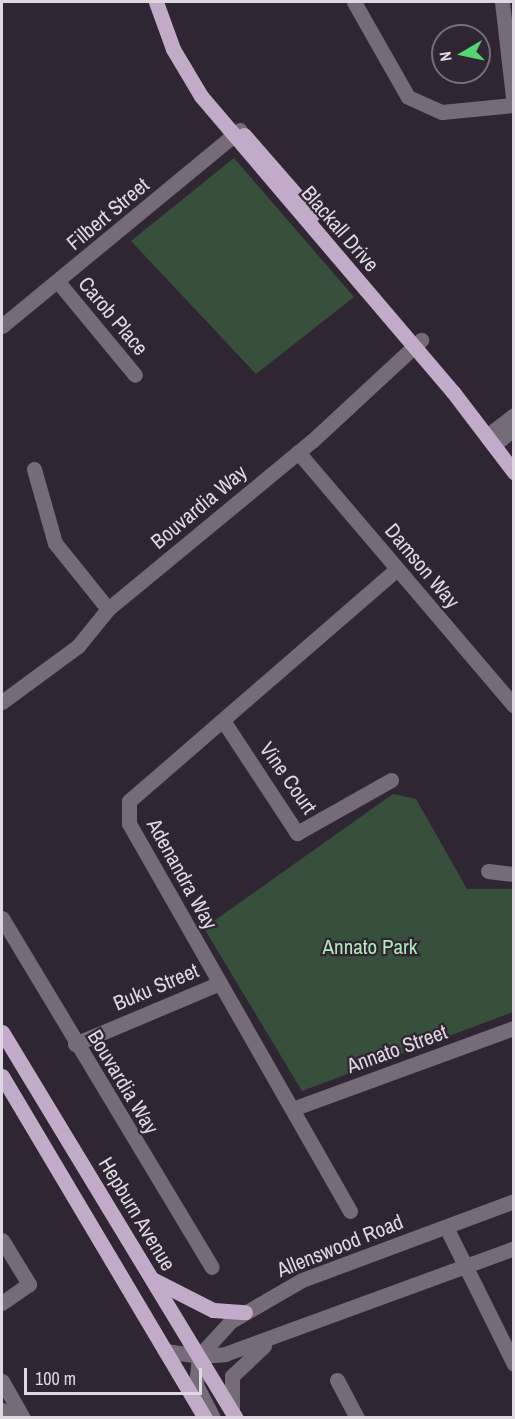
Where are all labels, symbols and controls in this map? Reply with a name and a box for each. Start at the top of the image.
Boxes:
north arrow [431,24,491,84]
text: N [434,50,457,63]
street label: Filbert Street [62,172,154,256]
street label: Blackall Drive [296,181,384,277]
street label: Carob Place [73,272,153,360]
street label: Bouvardia Way [146,460,252,554]
street label: Damson Way [379,519,465,613]
street label: Vine Court [254,737,322,819]
street label: Adenandra Way [141,814,223,934]
park label: Annato Park [323,934,417,960]
street label: Buku Street [110,958,202,1016]
street label: Annato Street [343,1019,451,1079]
street label: Bouvardia Way [82,1025,164,1139]
street label: Hepburn Avenue [93,1152,181,1276]
street label: Allenswood Road [273,1209,407,1283]
scale bar [27,1356,206,1394]
text: 100 m [35,1366,76,1391]

